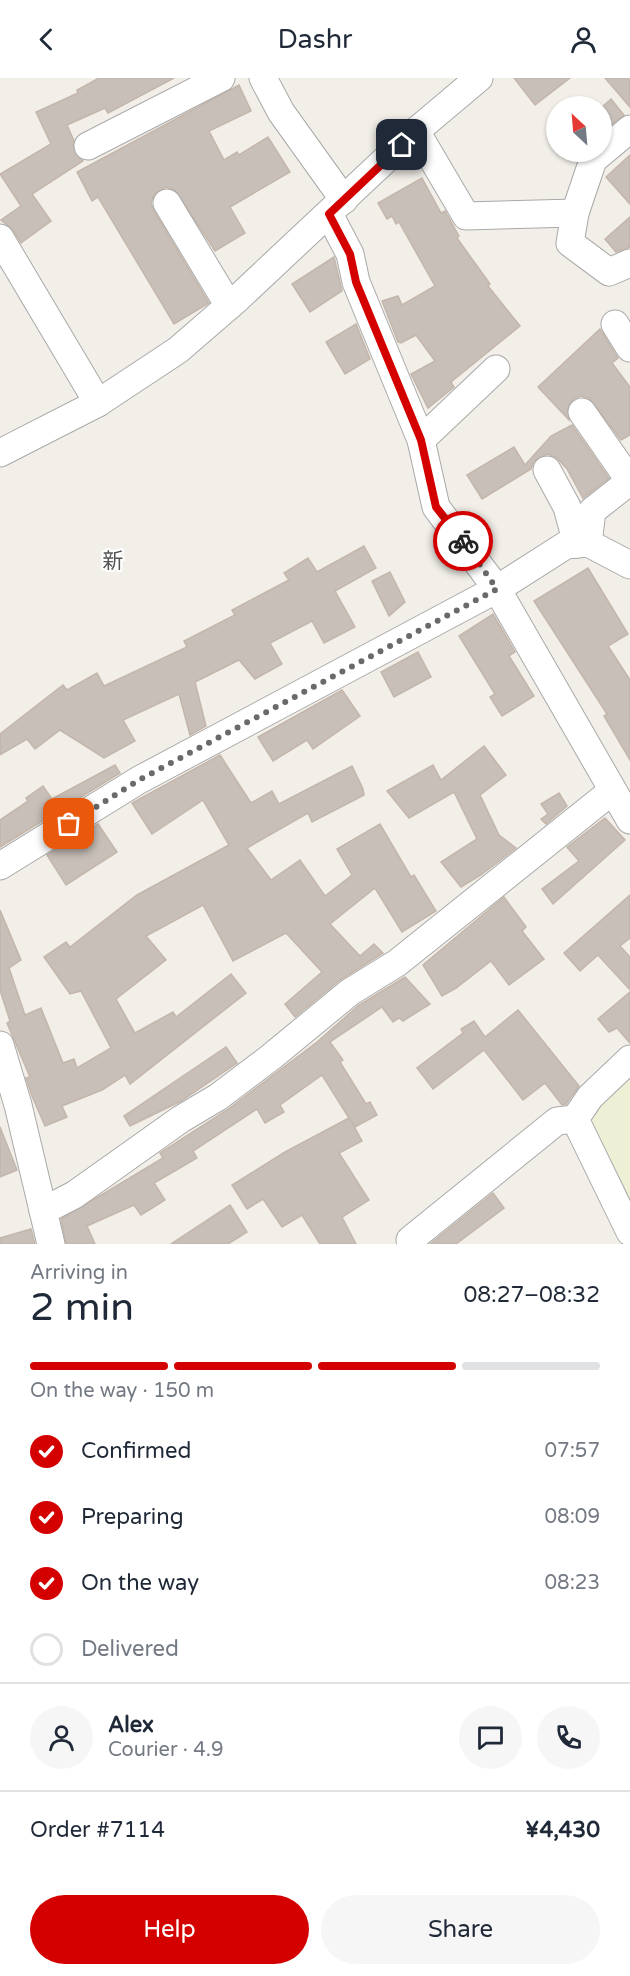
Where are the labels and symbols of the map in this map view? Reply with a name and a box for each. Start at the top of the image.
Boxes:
north arrow [546,96,612,162]
pin [376,119,427,170]
courier [433,511,493,571]
district label: 新 [103,549,124,574]
pin [43,798,94,849]

